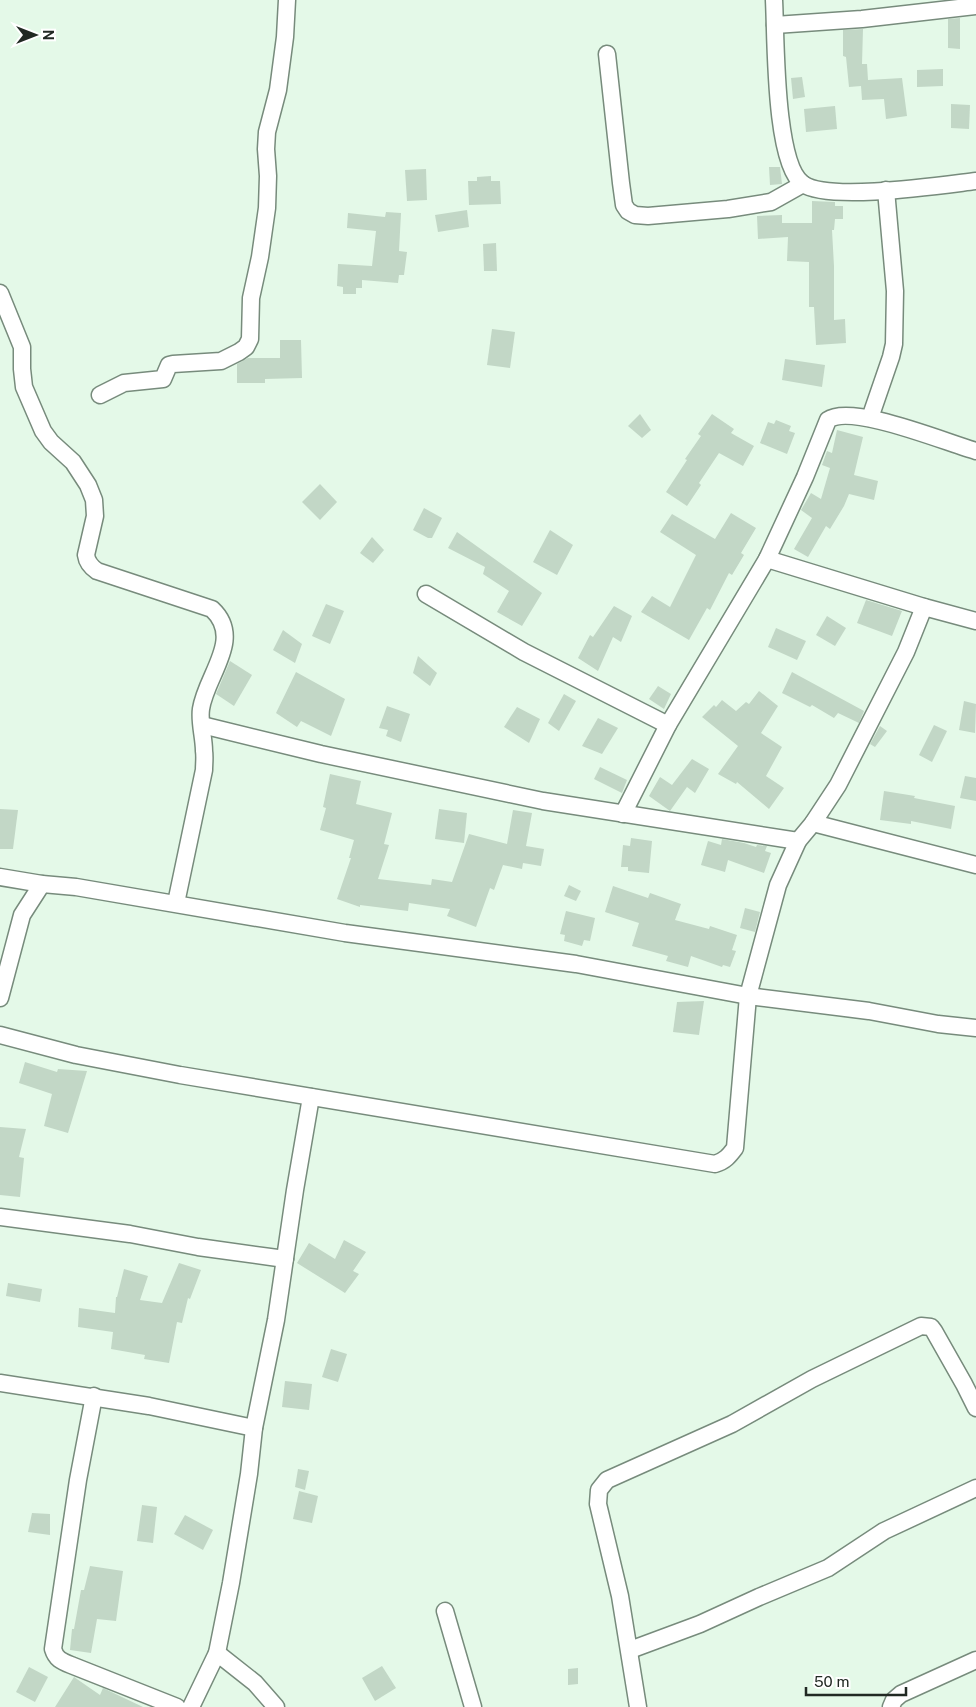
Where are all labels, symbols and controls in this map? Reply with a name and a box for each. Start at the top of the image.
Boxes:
north arrow [10,10,60,60]
text: N [40,30,56,40]
scale bar [806,1664,906,1696]
text: 50 m [814,1673,849,1690]

